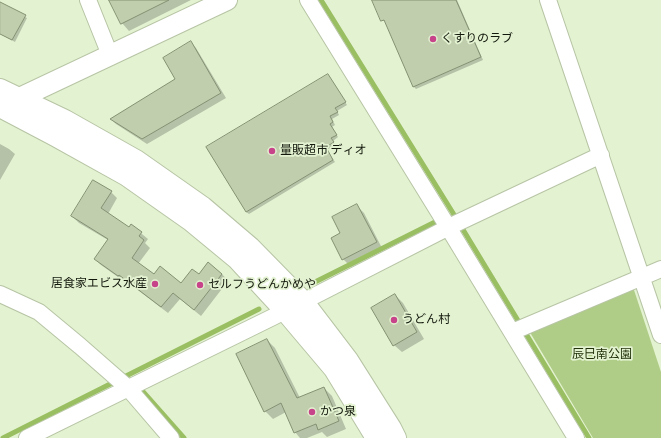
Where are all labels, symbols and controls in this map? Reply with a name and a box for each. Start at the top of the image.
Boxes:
place label: くすりのラブ [441,32,513,46]
marker: くすりのラブ [428,34,438,44]
place label: 量販超市 ディオ [280,144,367,158]
marker: 量販超市 ディオ [267,146,277,156]
place label: 居食家エビス水産 [51,277,147,291]
place label: セルフうどんかめや [208,278,316,292]
marker: 居食家エビス水産 [150,279,160,289]
marker: セルフうどんかめや [195,280,205,290]
place label: うどん村 [402,313,450,327]
marker: うどん村 [389,315,399,325]
park label: 辰巳南公園 [572,348,632,362]
place label: かつ泉 [320,405,356,419]
marker: かつ泉 [307,407,317,417]

